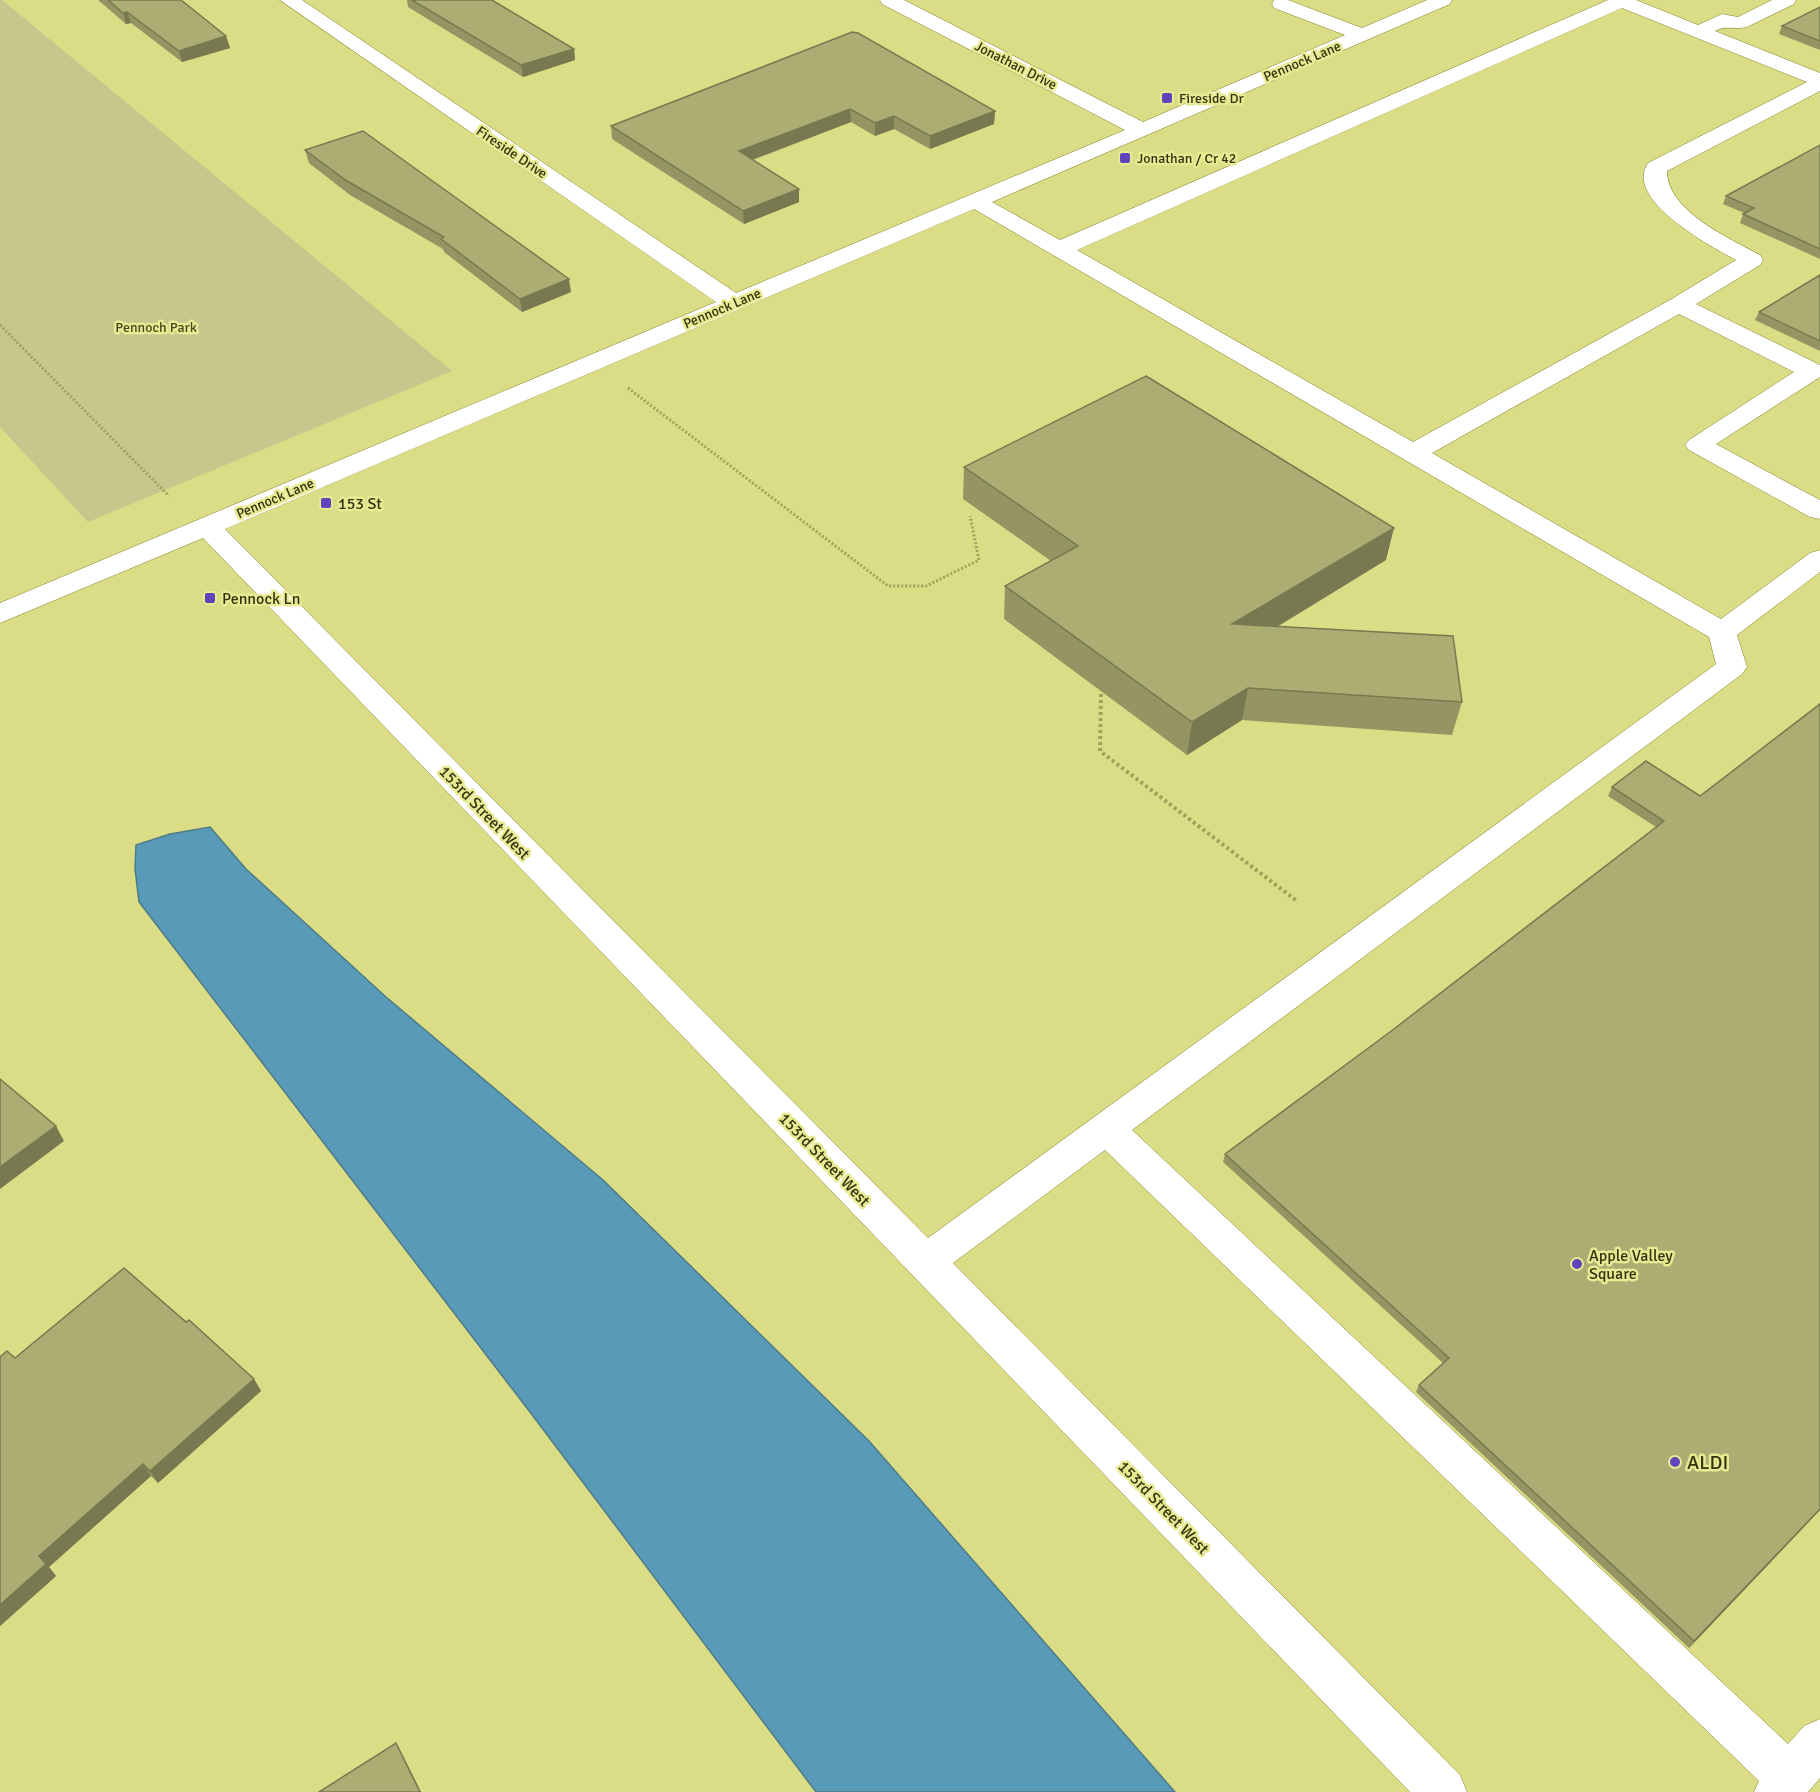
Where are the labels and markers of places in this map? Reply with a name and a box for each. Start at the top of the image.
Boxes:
place label: Fireside Dr [1179,90,1245,107]
marker: Fireside Dr [1160,91,1174,105]
place label: Jonathan / Cr 42 [1137,150,1236,167]
marker: Jonathan / Cr 42 [1118,151,1132,165]
place label: 153 St [338,494,382,514]
marker: 153 St [319,496,333,510]
place label: Pennock Ln [222,589,300,609]
marker: Pennock Ln [203,591,217,605]
place label: Apple Valley Square [1589,1246,1673,1284]
marker: Apple Valley Square [1570,1257,1584,1271]
place label: ALDI [1687,1450,1728,1475]
marker: ALDI [1668,1455,1682,1469]

